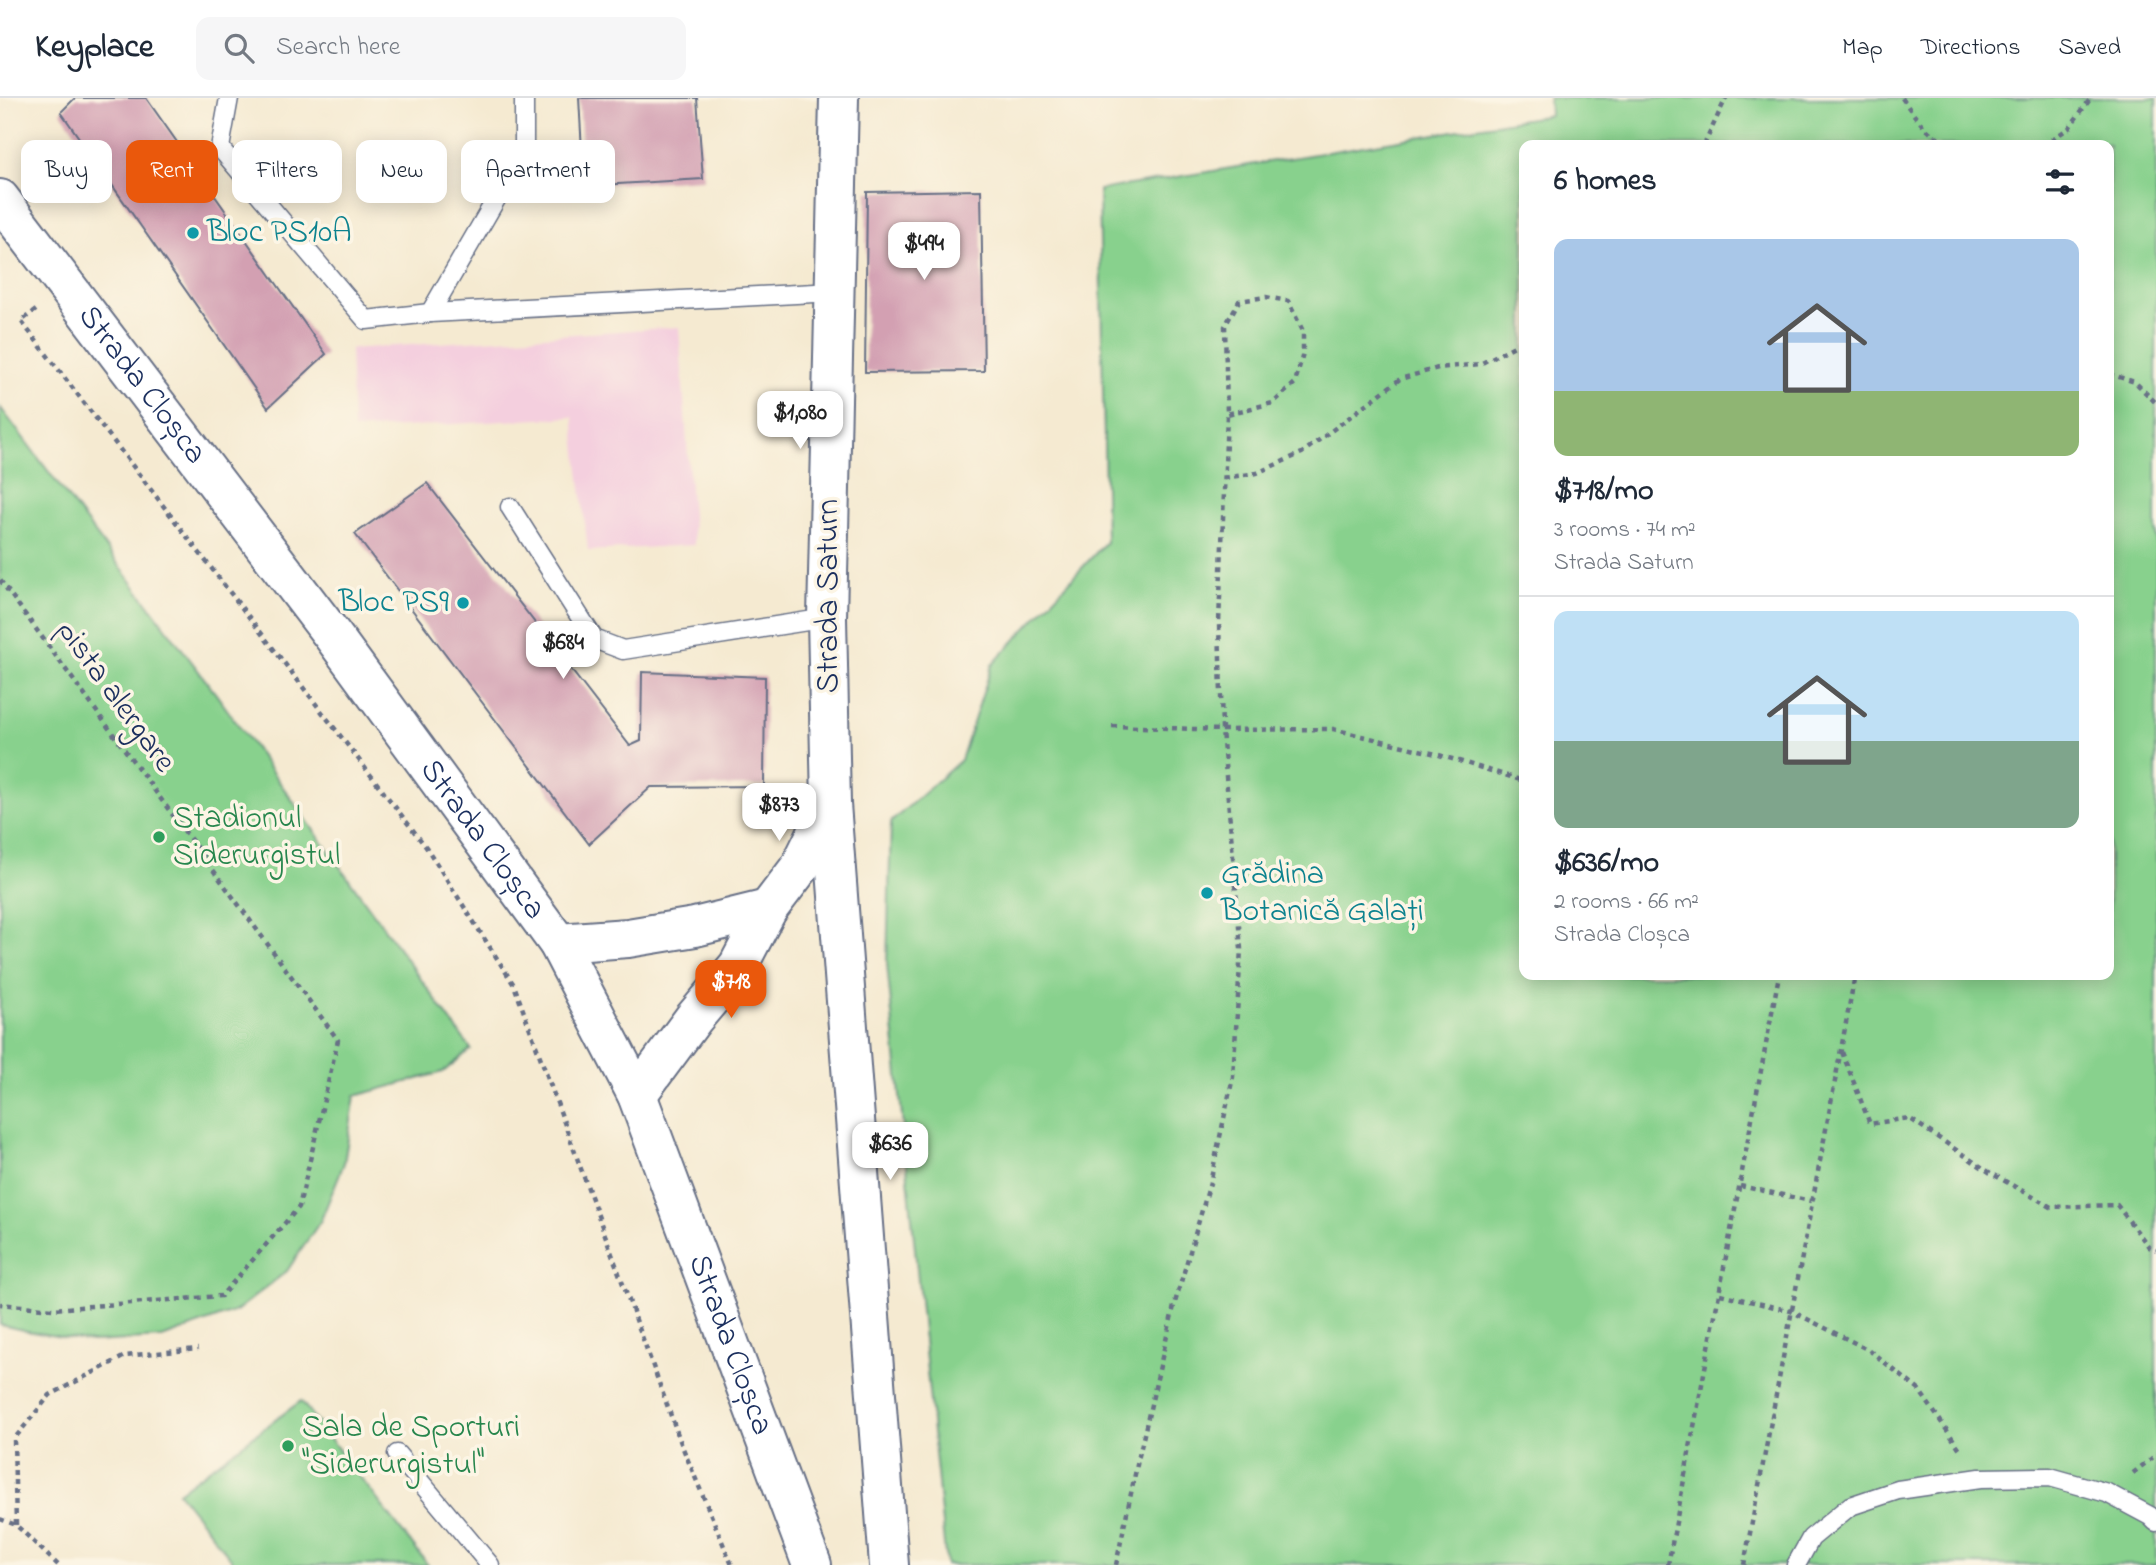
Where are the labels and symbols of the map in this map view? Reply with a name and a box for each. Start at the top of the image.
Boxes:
place label: Bloc PS10A [206,210,352,257]
pin: $494 [883,222,965,282]
marker: Bloc PS10A [185,225,201,241]
street label: Strada Cloșca [66,296,218,475]
pin: $1,080 [743,392,857,451]
street label: Strada Saturn [806,499,853,693]
place label: Bloc PS9 [337,580,449,627]
marker: Bloc PS9 [455,595,471,611]
street label: pista alergare [44,611,187,783]
pin: $684 [522,622,604,681]
street label: Strada Cloșca [407,750,557,930]
pin: $873 [738,784,820,843]
place label: Stadionul Siderurgistul [173,796,340,880]
marker: Stadionul Siderurgistul [151,829,167,845]
place label: Grădina Botanică Galați [1220,852,1424,936]
marker: Grădina Botanică Galați [1199,885,1215,901]
pin: $718 [690,960,772,1020]
pin: $636 [849,1122,931,1182]
street label: Strada Cloșca [675,1248,785,1442]
place label: Sala de Sporturi "Siderurgistul" [302,1405,520,1489]
marker: Sala de Sporturi "Siderurgistul" [280,1438,296,1454]

